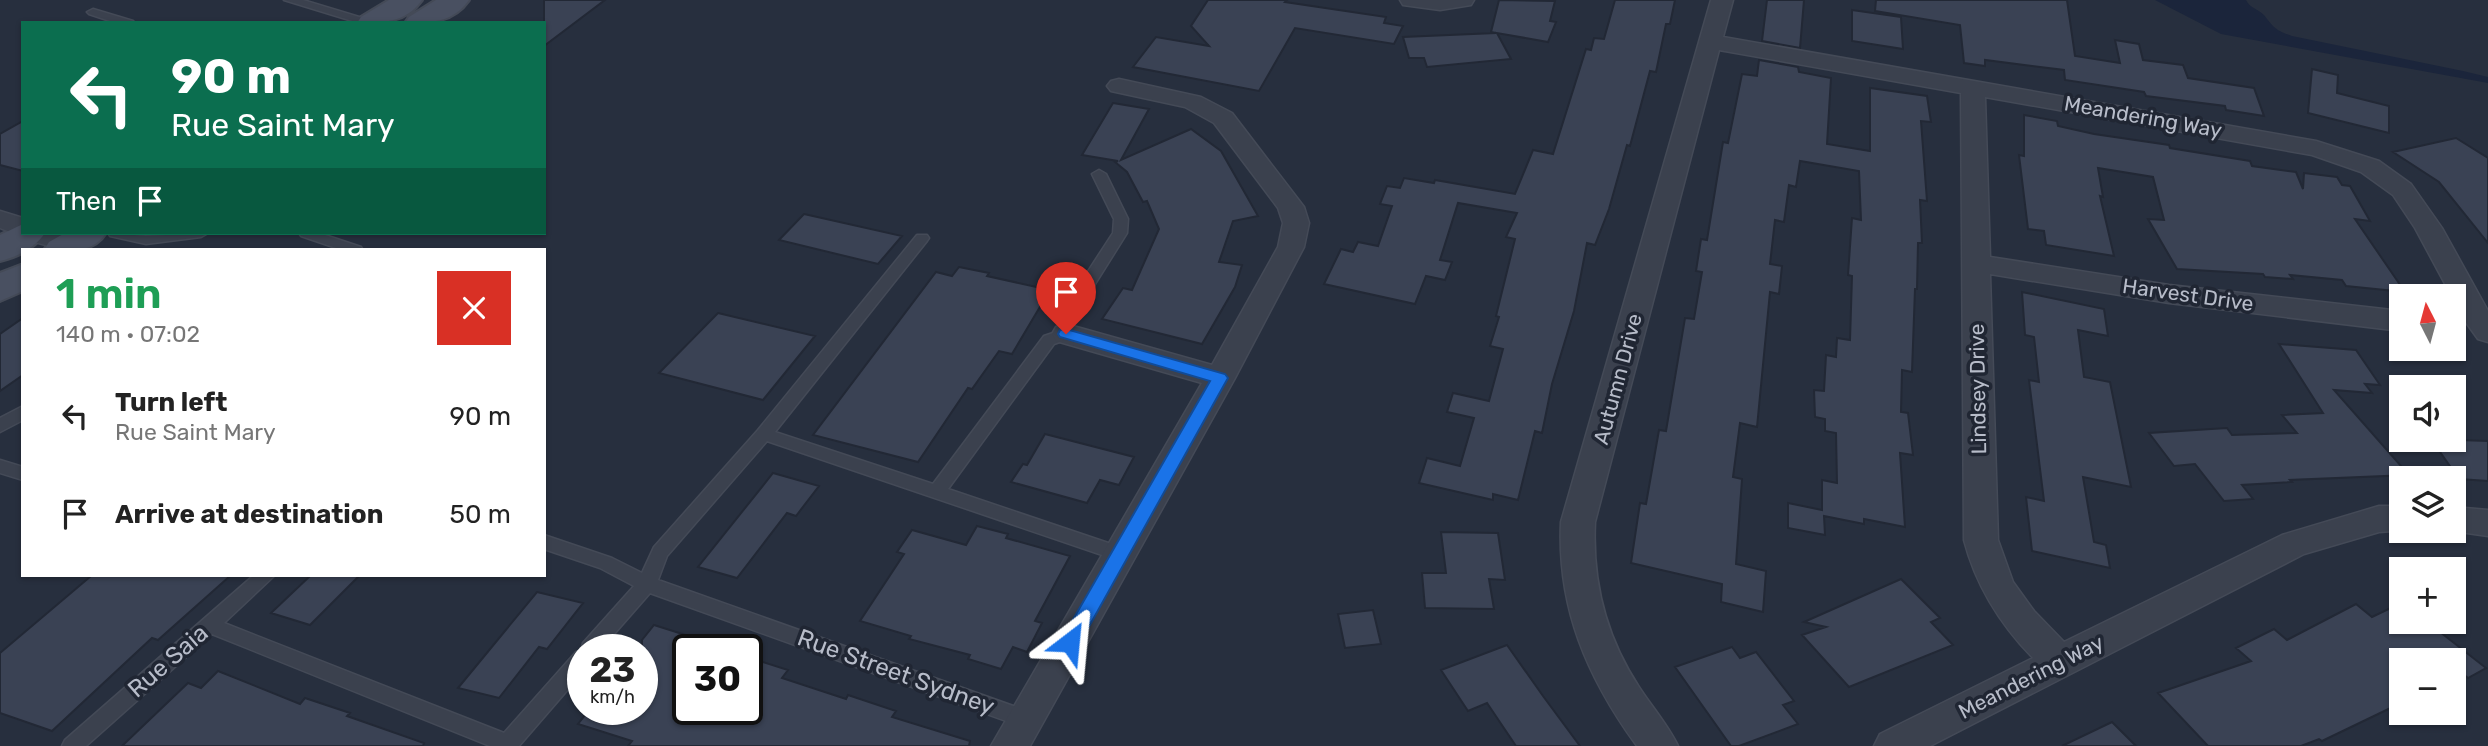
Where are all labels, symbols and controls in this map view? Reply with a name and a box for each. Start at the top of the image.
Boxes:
text: 90 m [171,47,291,105]
icon: left [56,49,147,140]
street label: Meandering Way [2062,90,2224,143]
text: Rue Saint Mary [171,106,395,144]
icon: arrive [131,182,169,220]
text: Then [56,186,117,217]
pin [1036,262,1096,334]
text: 1 min [56,269,162,319]
button: close [437,271,511,345]
icon: arrive [1047,273,1085,311]
street label: Harvest Drive [2121,273,2255,316]
north arrow [2389,284,2466,360]
map controls [2389,284,2466,725]
street label: Autumn Drive [1588,311,1647,447]
text: 140 m · 07:02 [56,320,200,348]
street label: Lindsey Drive [1964,323,1991,455]
button: sound [2389,375,2466,452]
text: Turn left [115,387,227,418]
icon: left [56,397,94,435]
text: 90 m [450,401,511,432]
text: Rue Saint Mary [115,418,276,446]
button: layers [2389,466,2466,543]
icon: arrive [56,495,94,533]
text: Arrive at destination [115,499,383,530]
text: 50 m [450,499,511,530]
button: + [2389,557,2466,634]
position arrow [1033,605,1107,679]
street label: Rue Saia [122,619,214,703]
street label: Rue Street Sydney [794,623,998,721]
street label: Meandering Way [1954,629,2108,724]
speed limit sign: 30 [672,634,763,725]
button: − [2389,648,2466,725]
text: 23 [590,649,635,691]
text: km/h [590,686,635,708]

